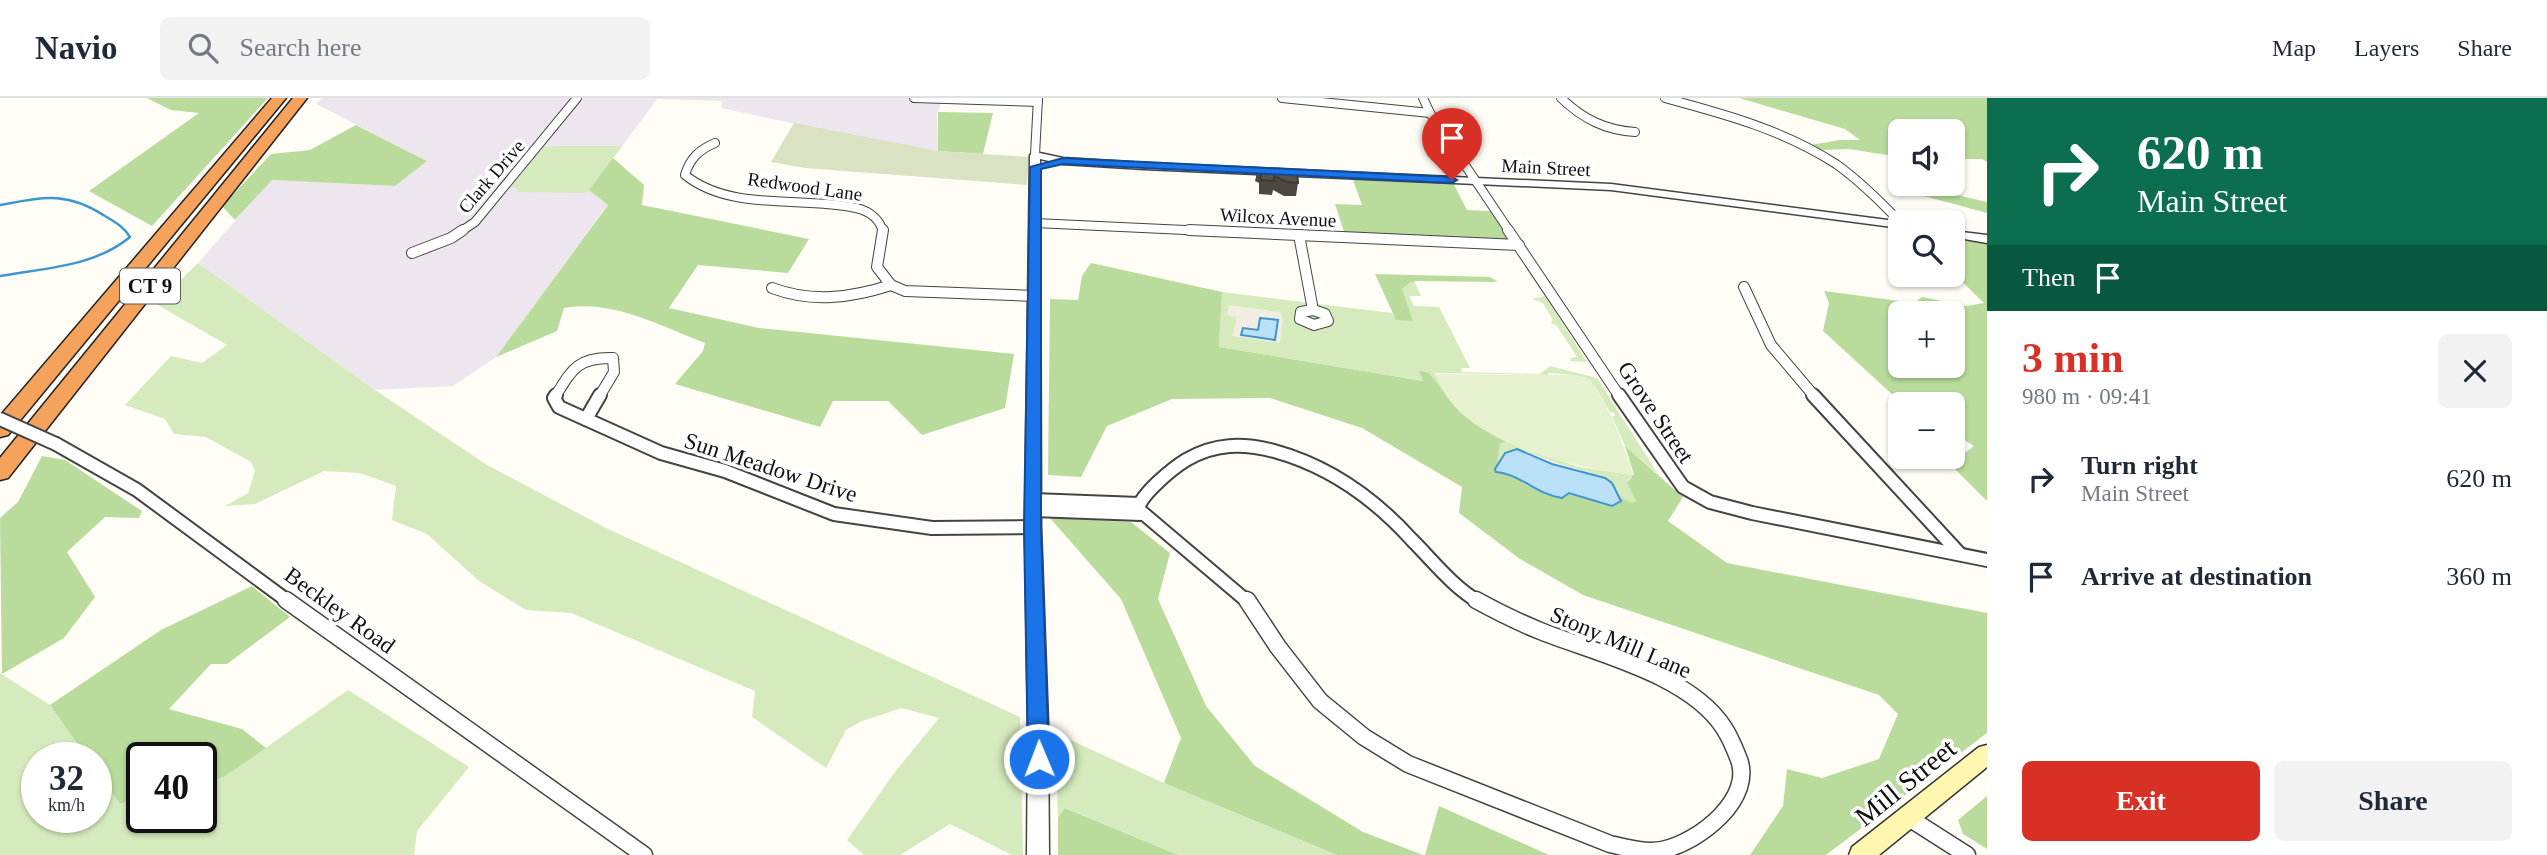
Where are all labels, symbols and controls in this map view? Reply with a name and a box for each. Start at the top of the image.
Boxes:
search box [160,17,650,80]
icon: search [184,29,222,67]
text: Navio [35,30,118,66]
text: Search here [240,33,361,62]
text: Map [2272,35,2316,61]
text: Layers [2354,35,2419,61]
text: Share [2457,35,2512,61]
pin [1422,108,1482,180]
icon: arrive [1433,119,1471,157]
map controls [1888,119,1965,469]
button: sound [1888,119,1965,196]
text: 620 m [2137,125,2264,180]
icon: right [2022,126,2113,217]
street label: Clark Drive [454,135,529,217]
street label: Main Street [1501,155,1592,180]
street label: Redwood Lane [746,168,864,205]
text: Main Street [2137,183,2287,219]
street label: Wilcox Avenue [1219,204,1337,231]
button: search [1888,210,1965,287]
icon: arrive [2089,259,2127,297]
text: Then [2022,263,2075,292]
road number: CT 9 [120,268,180,304]
button: + [1888,301,1965,378]
button: close [2438,334,2512,408]
text: 3 min [2022,335,2124,381]
street label: Grove Street [1613,357,1699,468]
text: 980 m · 09:41 [2022,384,2152,409]
button: − [1888,392,1965,469]
street label: Sun Meadow Drive [681,428,860,507]
text: Turn right [2081,451,2198,480]
icon: right [2022,460,2060,498]
text: 620 m [2446,464,2512,493]
text: Main Street [2081,481,2189,506]
icon: arrive [2022,558,2060,596]
street label: Beckley Road [280,562,400,659]
text: Arrive at destination [2081,562,2312,591]
text: 360 m [2446,562,2512,591]
street label: Stony Mill Lane [1547,601,1695,683]
position arrow [1002,722,1076,796]
street label: Mill Street [1849,732,1962,832]
speed limit sign: 40 [126,742,217,833]
text: 32 [49,759,84,798]
button: Exit [2022,761,2260,841]
button: Share [2274,761,2512,841]
text: km/h [48,795,85,815]

